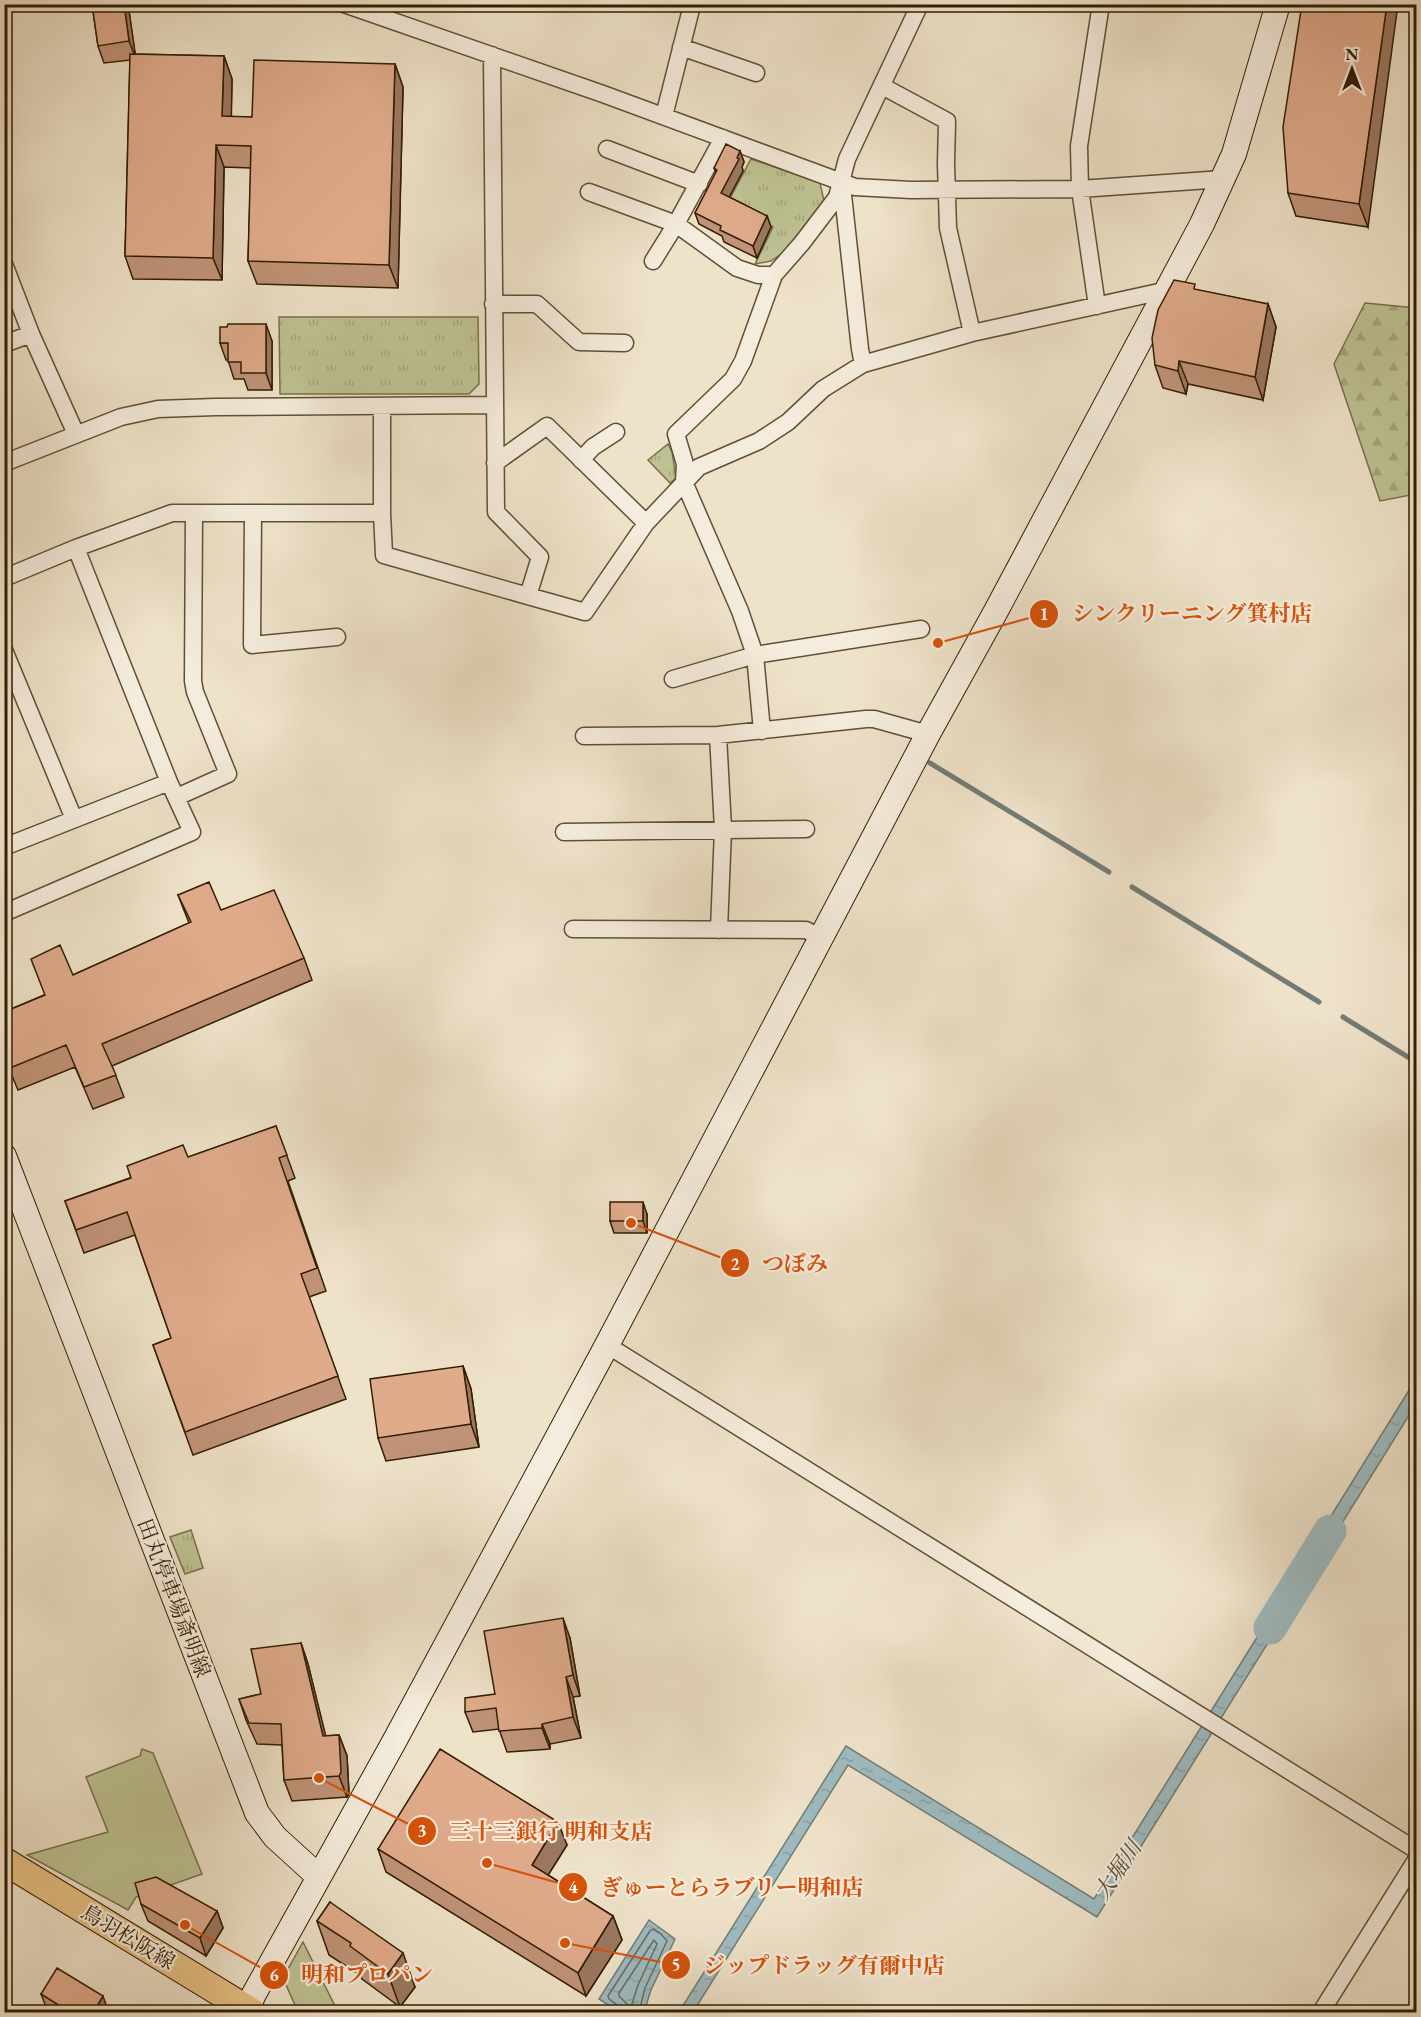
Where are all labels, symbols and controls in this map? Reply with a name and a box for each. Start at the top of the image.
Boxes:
north arrow [1322,39,1382,99]
text: N [1346,44,1359,65]
callout: シンクリーニング箕村店 [1029,594,1325,634]
text: シンクリーニング箕村店 [1072,599,1312,628]
text: 1 [1039,602,1049,625]
callout: つぼみ [720,1243,840,1283]
text: つぼみ [762,1249,828,1278]
text: 2 [730,1252,740,1275]
street label: 田丸停車場斎明線 [132,1515,217,1681]
callout: 三十三銀行 明和支店 [407,1811,664,1851]
text: 三十三銀行 明和支店 [449,1817,653,1846]
text: 3 [417,1819,427,1842]
water label: 大堀川 [1087,1833,1149,1906]
callout: ぎゅーとらラブリー明和店 [558,1867,876,1907]
text: ぎゅーとらラブリー明和店 [600,1873,864,1902]
text: 4 [568,1875,578,1898]
street label: 鳥羽松阪線 [76,1898,180,1975]
callout: ジップドラッグ有爾中店 [661,1945,957,1985]
text: ジップドラッグ有爾中店 [703,1951,945,1980]
text: 5 [671,1953,681,1976]
callout: 明和プロパン [259,1955,445,1995]
text: 明和プロパン [301,1960,433,1989]
text: 6 [269,1963,279,1986]

